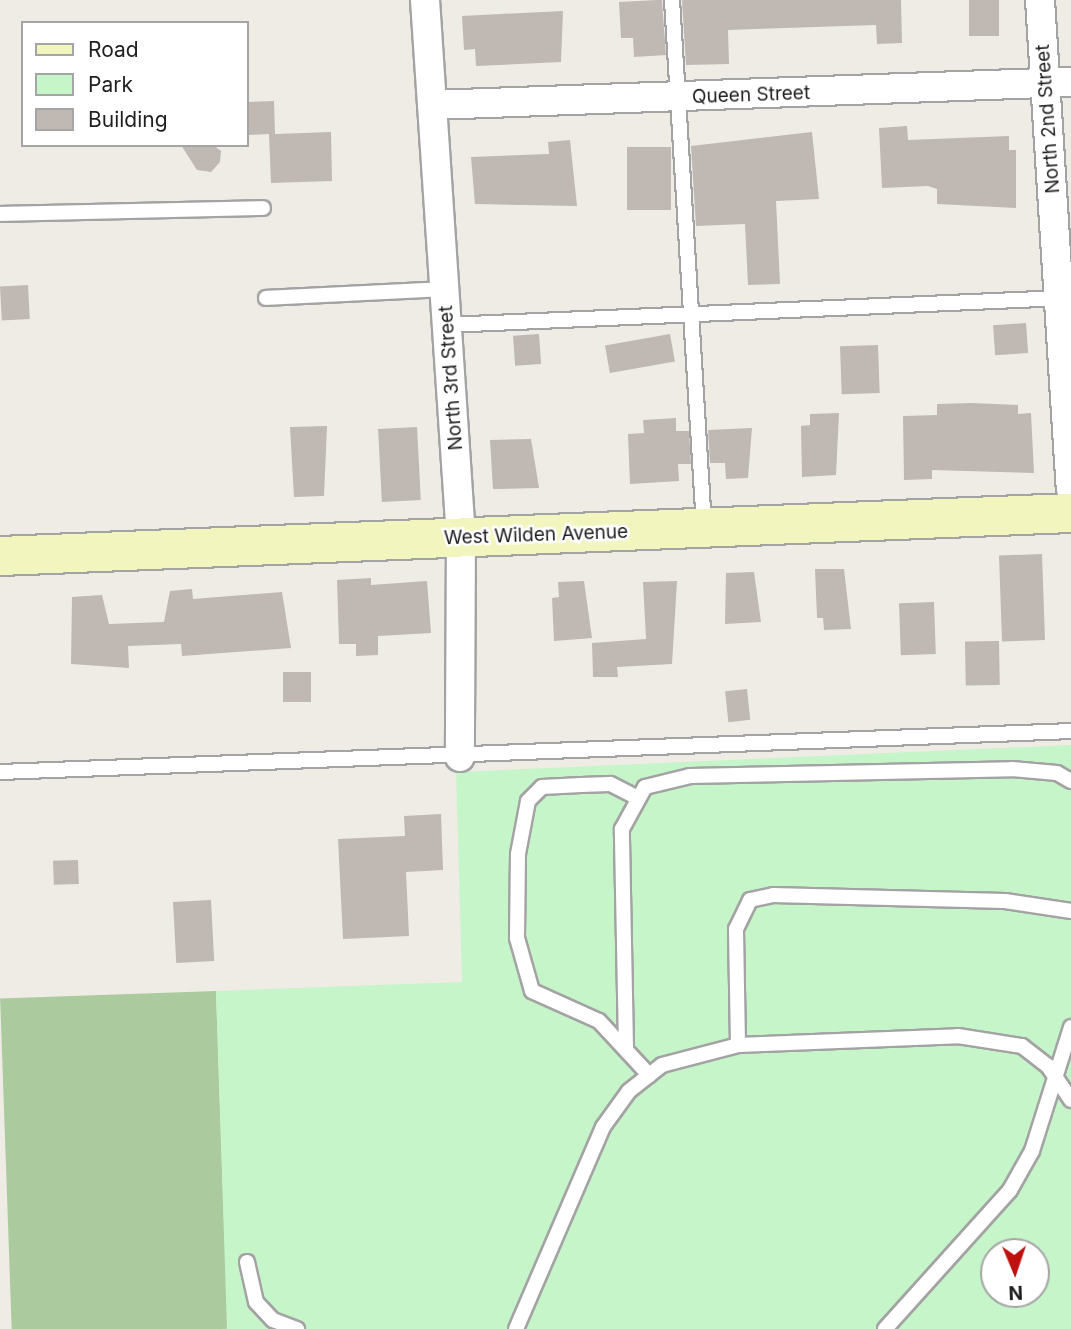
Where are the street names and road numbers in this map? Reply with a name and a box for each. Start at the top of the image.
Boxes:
street label: North 2nd Street [1031,44,1065,194]
street label: Queen Street [692,82,810,108]
street label: North 3rd Street [435,305,467,451]
street label: West Wilden Avenue [443,520,629,550]

